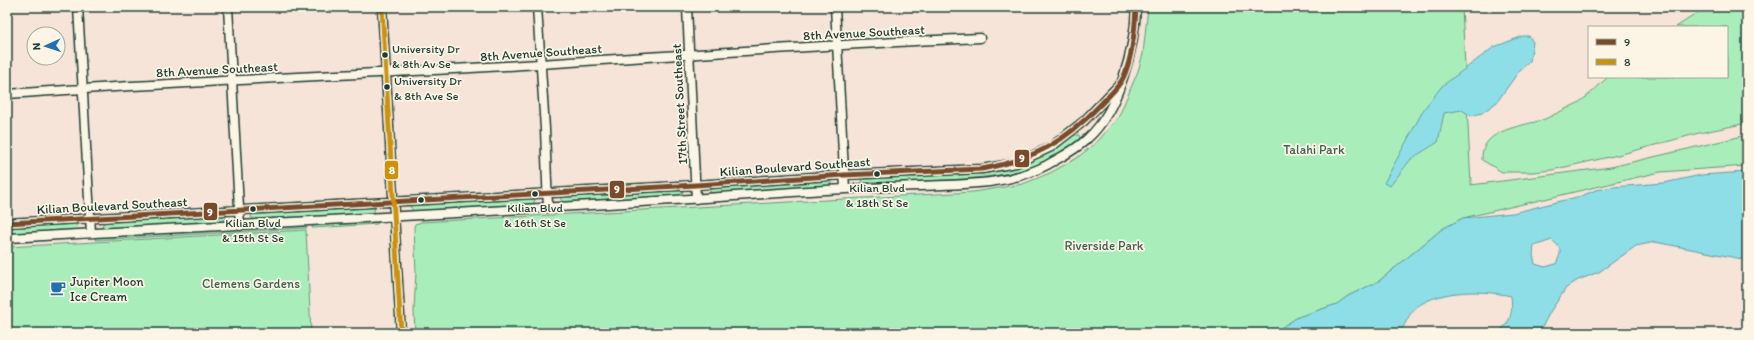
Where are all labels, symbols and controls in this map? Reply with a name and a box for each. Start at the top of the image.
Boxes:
street label: 8th Avenue Southeast [803,22,926,43]
north arrow [26,26,66,66]
legend [1588,26,1728,78]
text: 9 [1624,35,1630,49]
street label: 8th Avenue Southeast [480,41,603,64]
text: N [30,42,43,51]
place label: University Dr & 8th Av Se [392,42,460,71]
street label: 17th Street Southeast [669,43,690,165]
marker: University Dr & 8th Av Se [380,50,390,60]
text: 8 [1624,55,1631,69]
street label: 8th Avenue Southeast [156,59,279,80]
place label: University Dr & 8th Ave Se [394,74,462,103]
marker: University Dr & 8th Ave Se [382,82,392,92]
park label: Talahi Park [1283,142,1345,157]
line badge: 9 [1014,149,1030,168]
text: 9 [1019,152,1025,165]
street label: Kilian Boulevard Southeast [719,154,871,179]
line badge: 8 [384,160,399,180]
text: 8 [389,164,395,177]
marker: Kilian Blvd & 18th St Se [872,169,882,179]
line badge: 9 [609,180,625,199]
place label: Kilian Blvd & 18th St Se [846,181,908,210]
text: 9 [614,183,620,196]
marker: Kilian Blvd & 16th St Se [530,189,540,199]
street label: Kilian Boulevard Southeast [36,194,188,217]
unlabelled marker [416,195,426,205]
place label: Kilian Blvd & 16th St Se [504,201,566,230]
line badge: 9 [203,202,218,221]
marker: Kilian Blvd & 15th St Se [248,204,258,214]
text: 9 [207,206,213,219]
place label: Kilian Blvd & 15th St Se [222,216,284,245]
park label: Riverside Park [1064,238,1144,253]
place label: Jupiter Moon Ice Cream [70,274,144,304]
park label: Clemens Gardens [202,276,300,291]
cafe icon: Jupiter Moon Ice Cream [49,279,67,297]

